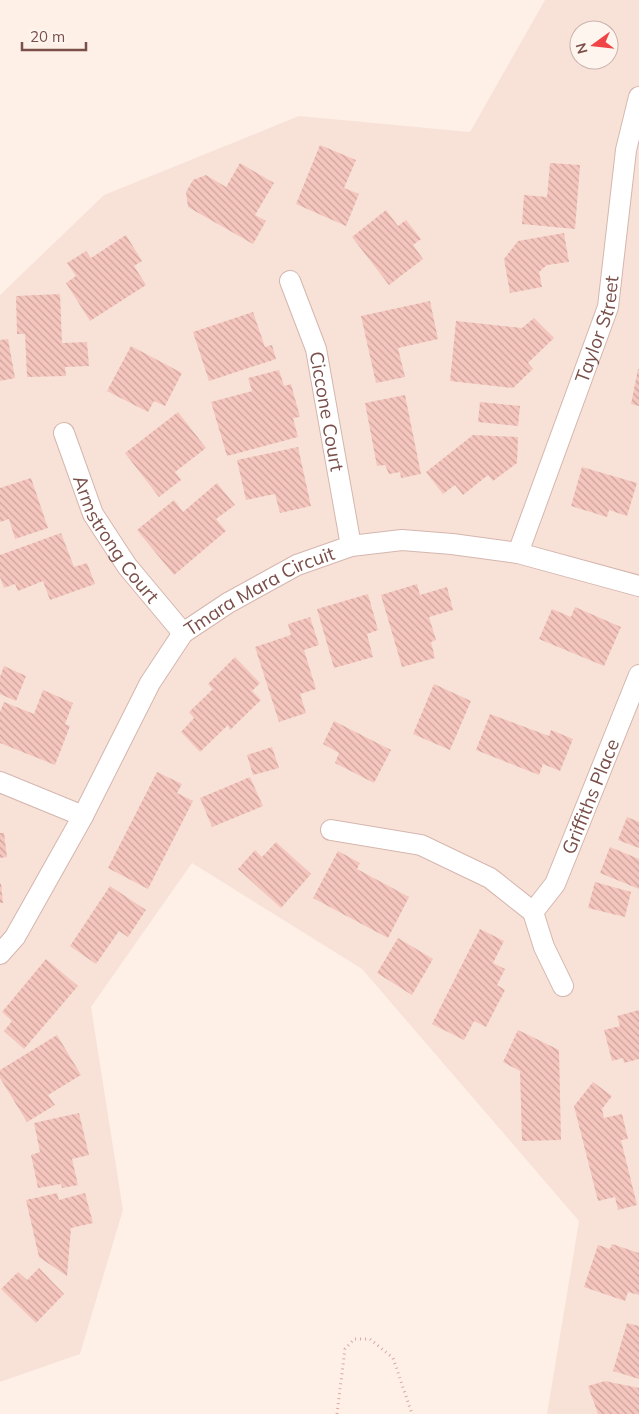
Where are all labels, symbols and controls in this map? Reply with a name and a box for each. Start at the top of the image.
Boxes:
scale bar [22,20,86,52]
north arrow [569,20,619,70]
text: 20 m [30,27,65,46]
text: N [571,41,592,56]
street label: Taylor Street [569,274,624,386]
street label: Ciccone Court [305,349,350,473]
street label: Armstrong Court [68,472,165,608]
street label: Tmara Mara Circuit [179,541,338,641]
street label: Griffiths Place [556,735,624,858]

